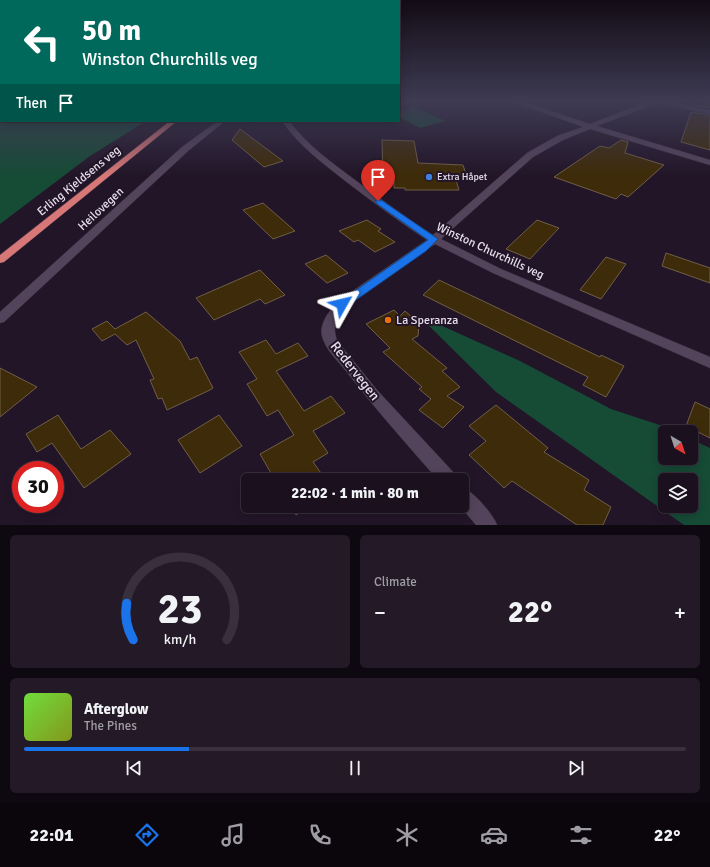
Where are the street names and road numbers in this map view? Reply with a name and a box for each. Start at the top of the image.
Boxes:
street label: Erling Kjeldsens veg [34,143,124,219]
street label: Heilovegen [75,184,127,234]
street label: Winston Churchills veg [434,219,546,283]
street label: Redervegen [327,338,383,404]

